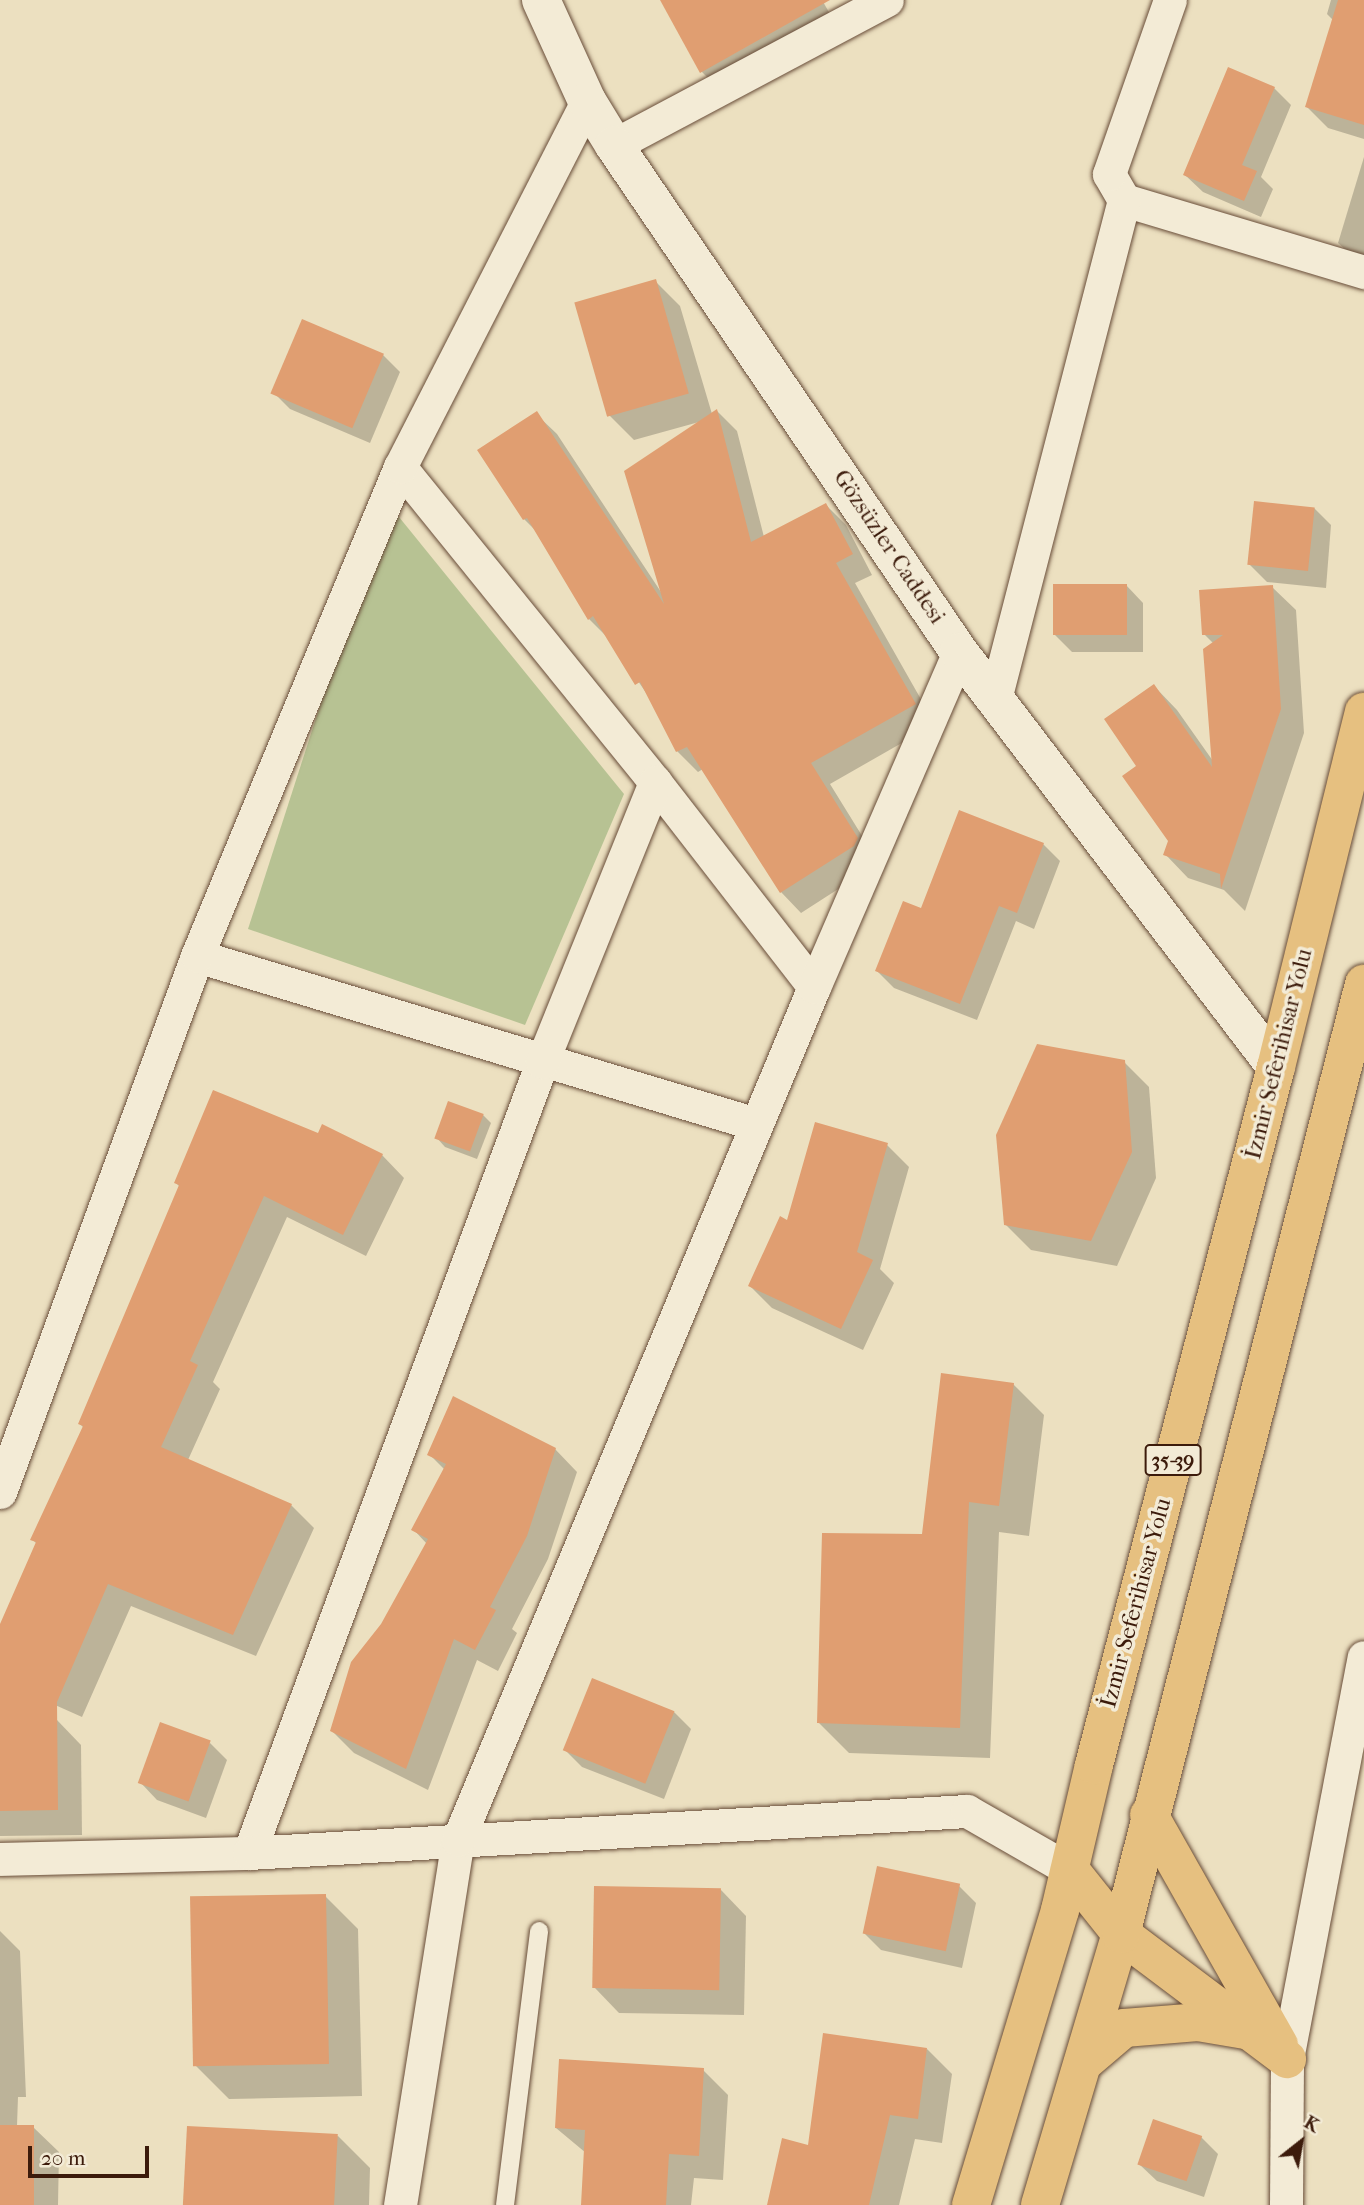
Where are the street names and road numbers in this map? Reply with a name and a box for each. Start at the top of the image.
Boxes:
street label: Gözsüzler Caddesi [827,465,951,629]
street label: İzmir Seferihisar Yolu [1239,946,1319,1162]
road number: 35-39 [1143,1442,1203,1478]
street label: İzmir Seferihisar Yolu [1095,1495,1177,1711]

